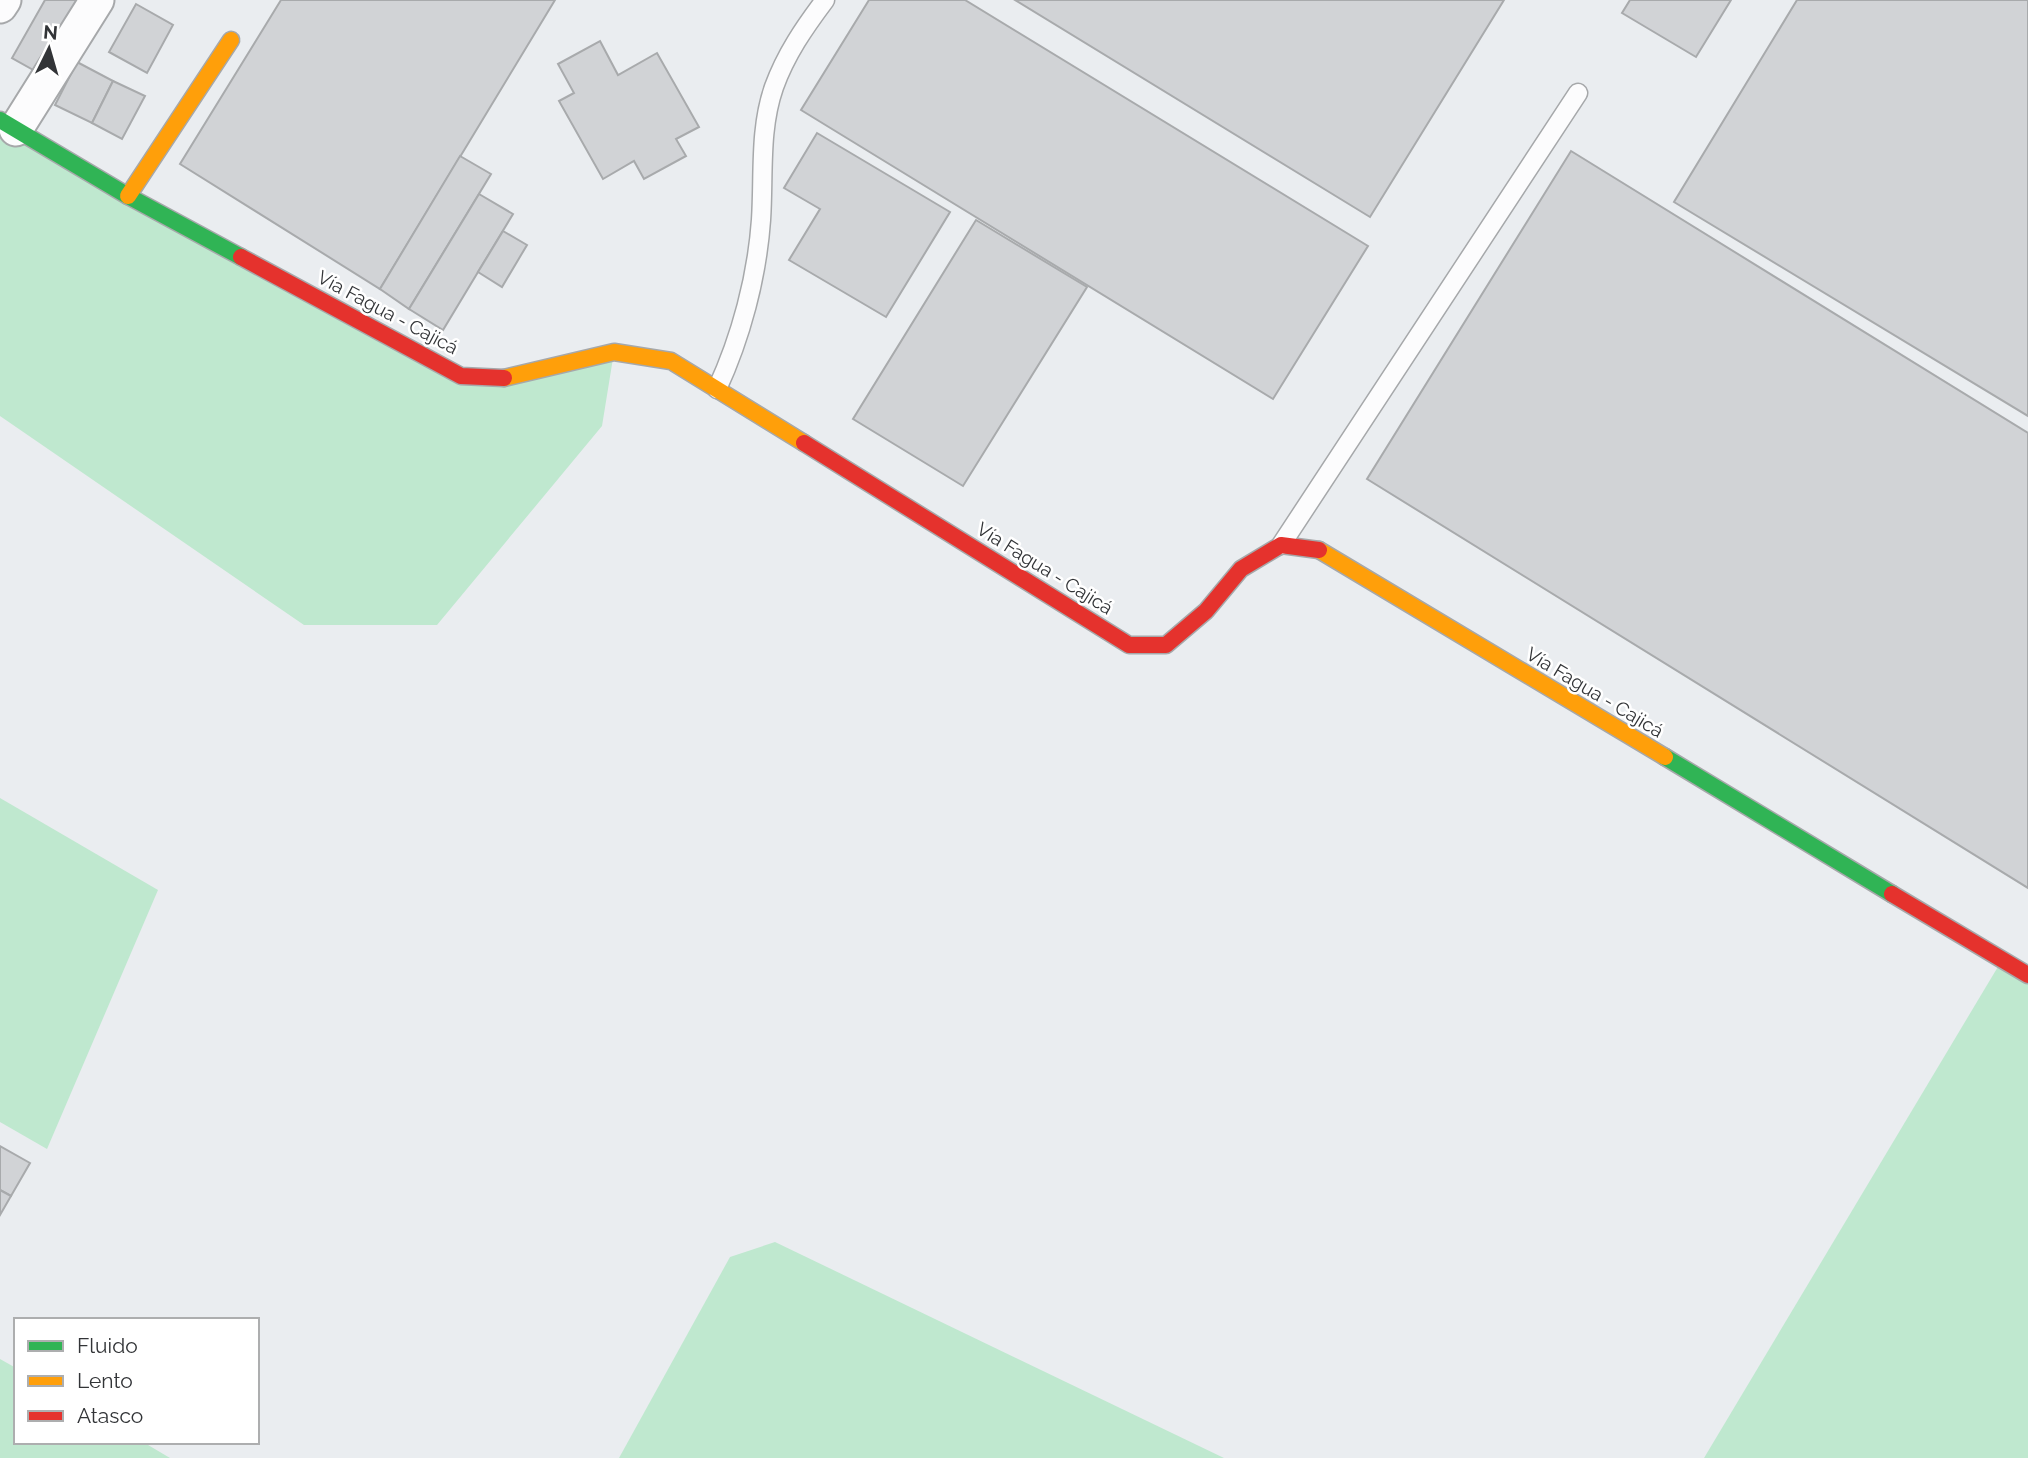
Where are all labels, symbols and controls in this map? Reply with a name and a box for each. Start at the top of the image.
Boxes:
north arrow [14,14,84,84]
text: N [42,20,59,44]
street label: Vía Fagua - Cajicá [314,266,462,358]
street label: Vía Fagua - Cajicá [973,517,1117,619]
street label: Vía Fagua - Cajicá [1522,642,1668,742]
legend [14,1318,259,1444]
text: Fluido [77,1333,138,1358]
text: Lento [77,1368,133,1393]
text: Atasco [77,1403,143,1428]

